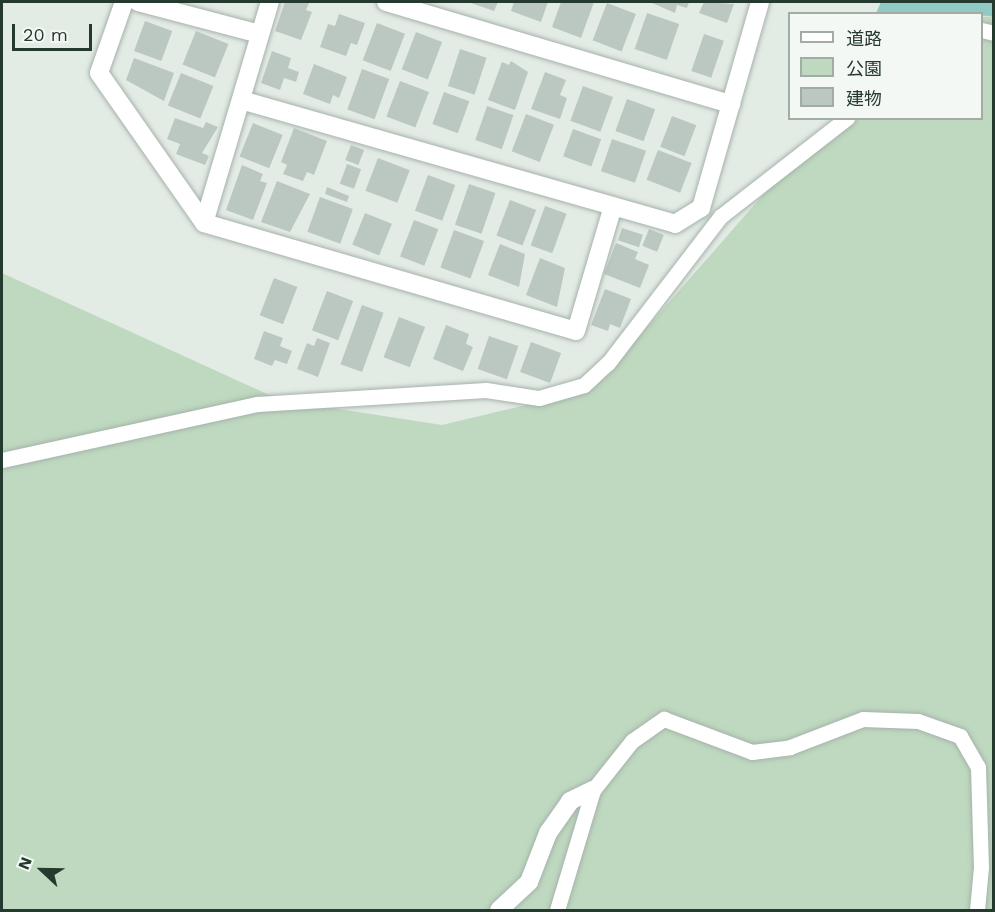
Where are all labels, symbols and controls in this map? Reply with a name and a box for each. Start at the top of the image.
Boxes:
scale bar [15,12,94,50]
legend [788,12,983,120]
text: 20 m [23,24,68,45]
text: 道路 [846,28,882,49]
text: 公園 [846,58,882,79]
text: 建物 [846,88,882,109]
north arrow [12,840,72,900]
text: N [14,854,36,872]

